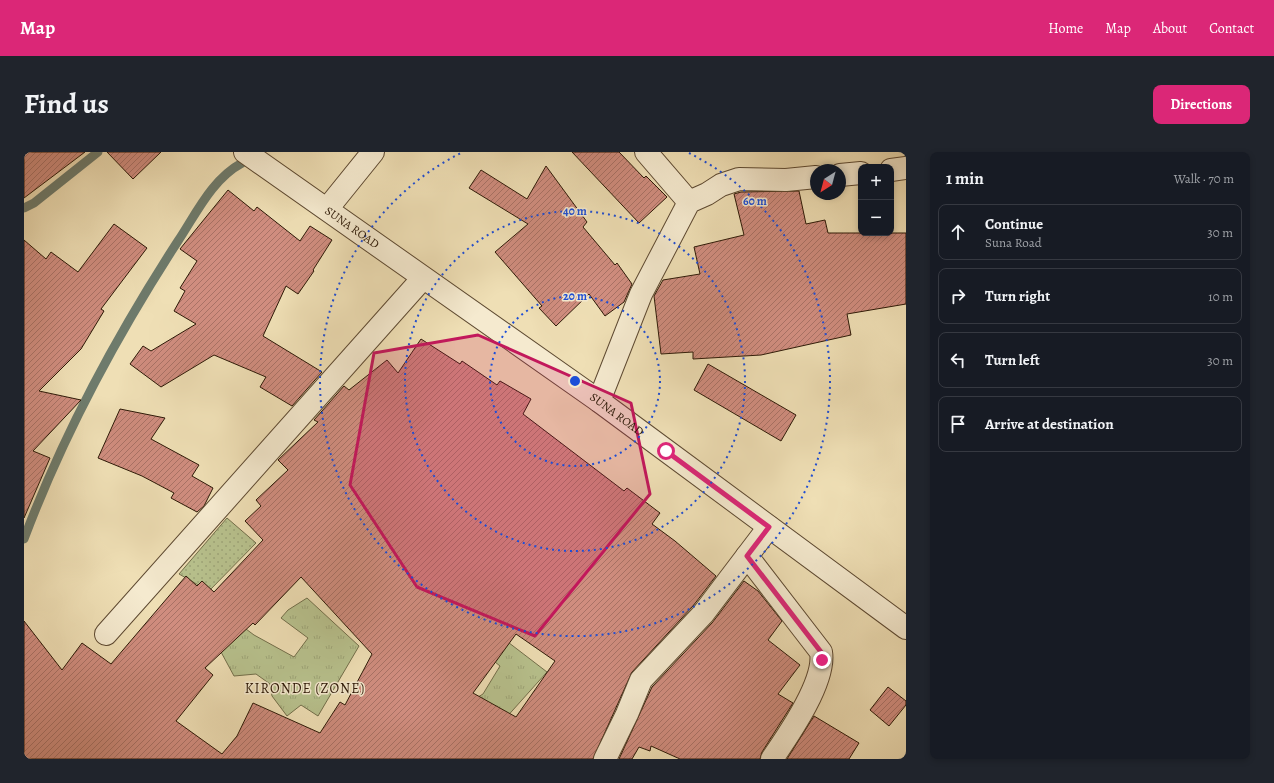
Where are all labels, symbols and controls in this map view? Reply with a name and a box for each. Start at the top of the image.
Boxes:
text: Map [20,15,55,41]
text: Home [1048,19,1083,38]
text: Map [1105,19,1131,38]
text: About [1153,19,1187,38]
text: Contact [1209,19,1254,38]
text: Find us [24,85,109,123]
button: Directions [1153,85,1250,124]
north arrow [810,164,846,200]
map controls [858,164,894,236]
button: + [858,164,894,200]
text: 1 min [946,167,984,190]
text: Walk · 70 m [1174,170,1234,187]
text: 60 m [743,193,767,209]
button: − [858,200,894,236]
street label: SUNA ROAD [322,203,383,252]
text: 40 m [563,203,587,219]
text: Continue [985,214,1043,234]
icon: ahead [947,221,969,243]
text: 30 m [1207,224,1233,241]
text: Suna Road [985,234,1042,251]
icon: right [947,285,969,307]
text: Turn right [985,286,1050,306]
text: 20 m [563,288,587,304]
text: 10 m [1208,288,1233,305]
icon: left [947,349,969,371]
text: Turn left [985,350,1040,370]
text: 30 m [1207,352,1233,369]
centre of rings [568,374,582,388]
street label: SUNA ROAD [587,389,647,439]
icon: arrive [947,413,969,435]
text: Arrive at destination [985,414,1114,434]
route start [657,442,675,460]
route end [813,651,831,669]
district label: KIRONDE (ZONE) [245,679,365,698]

